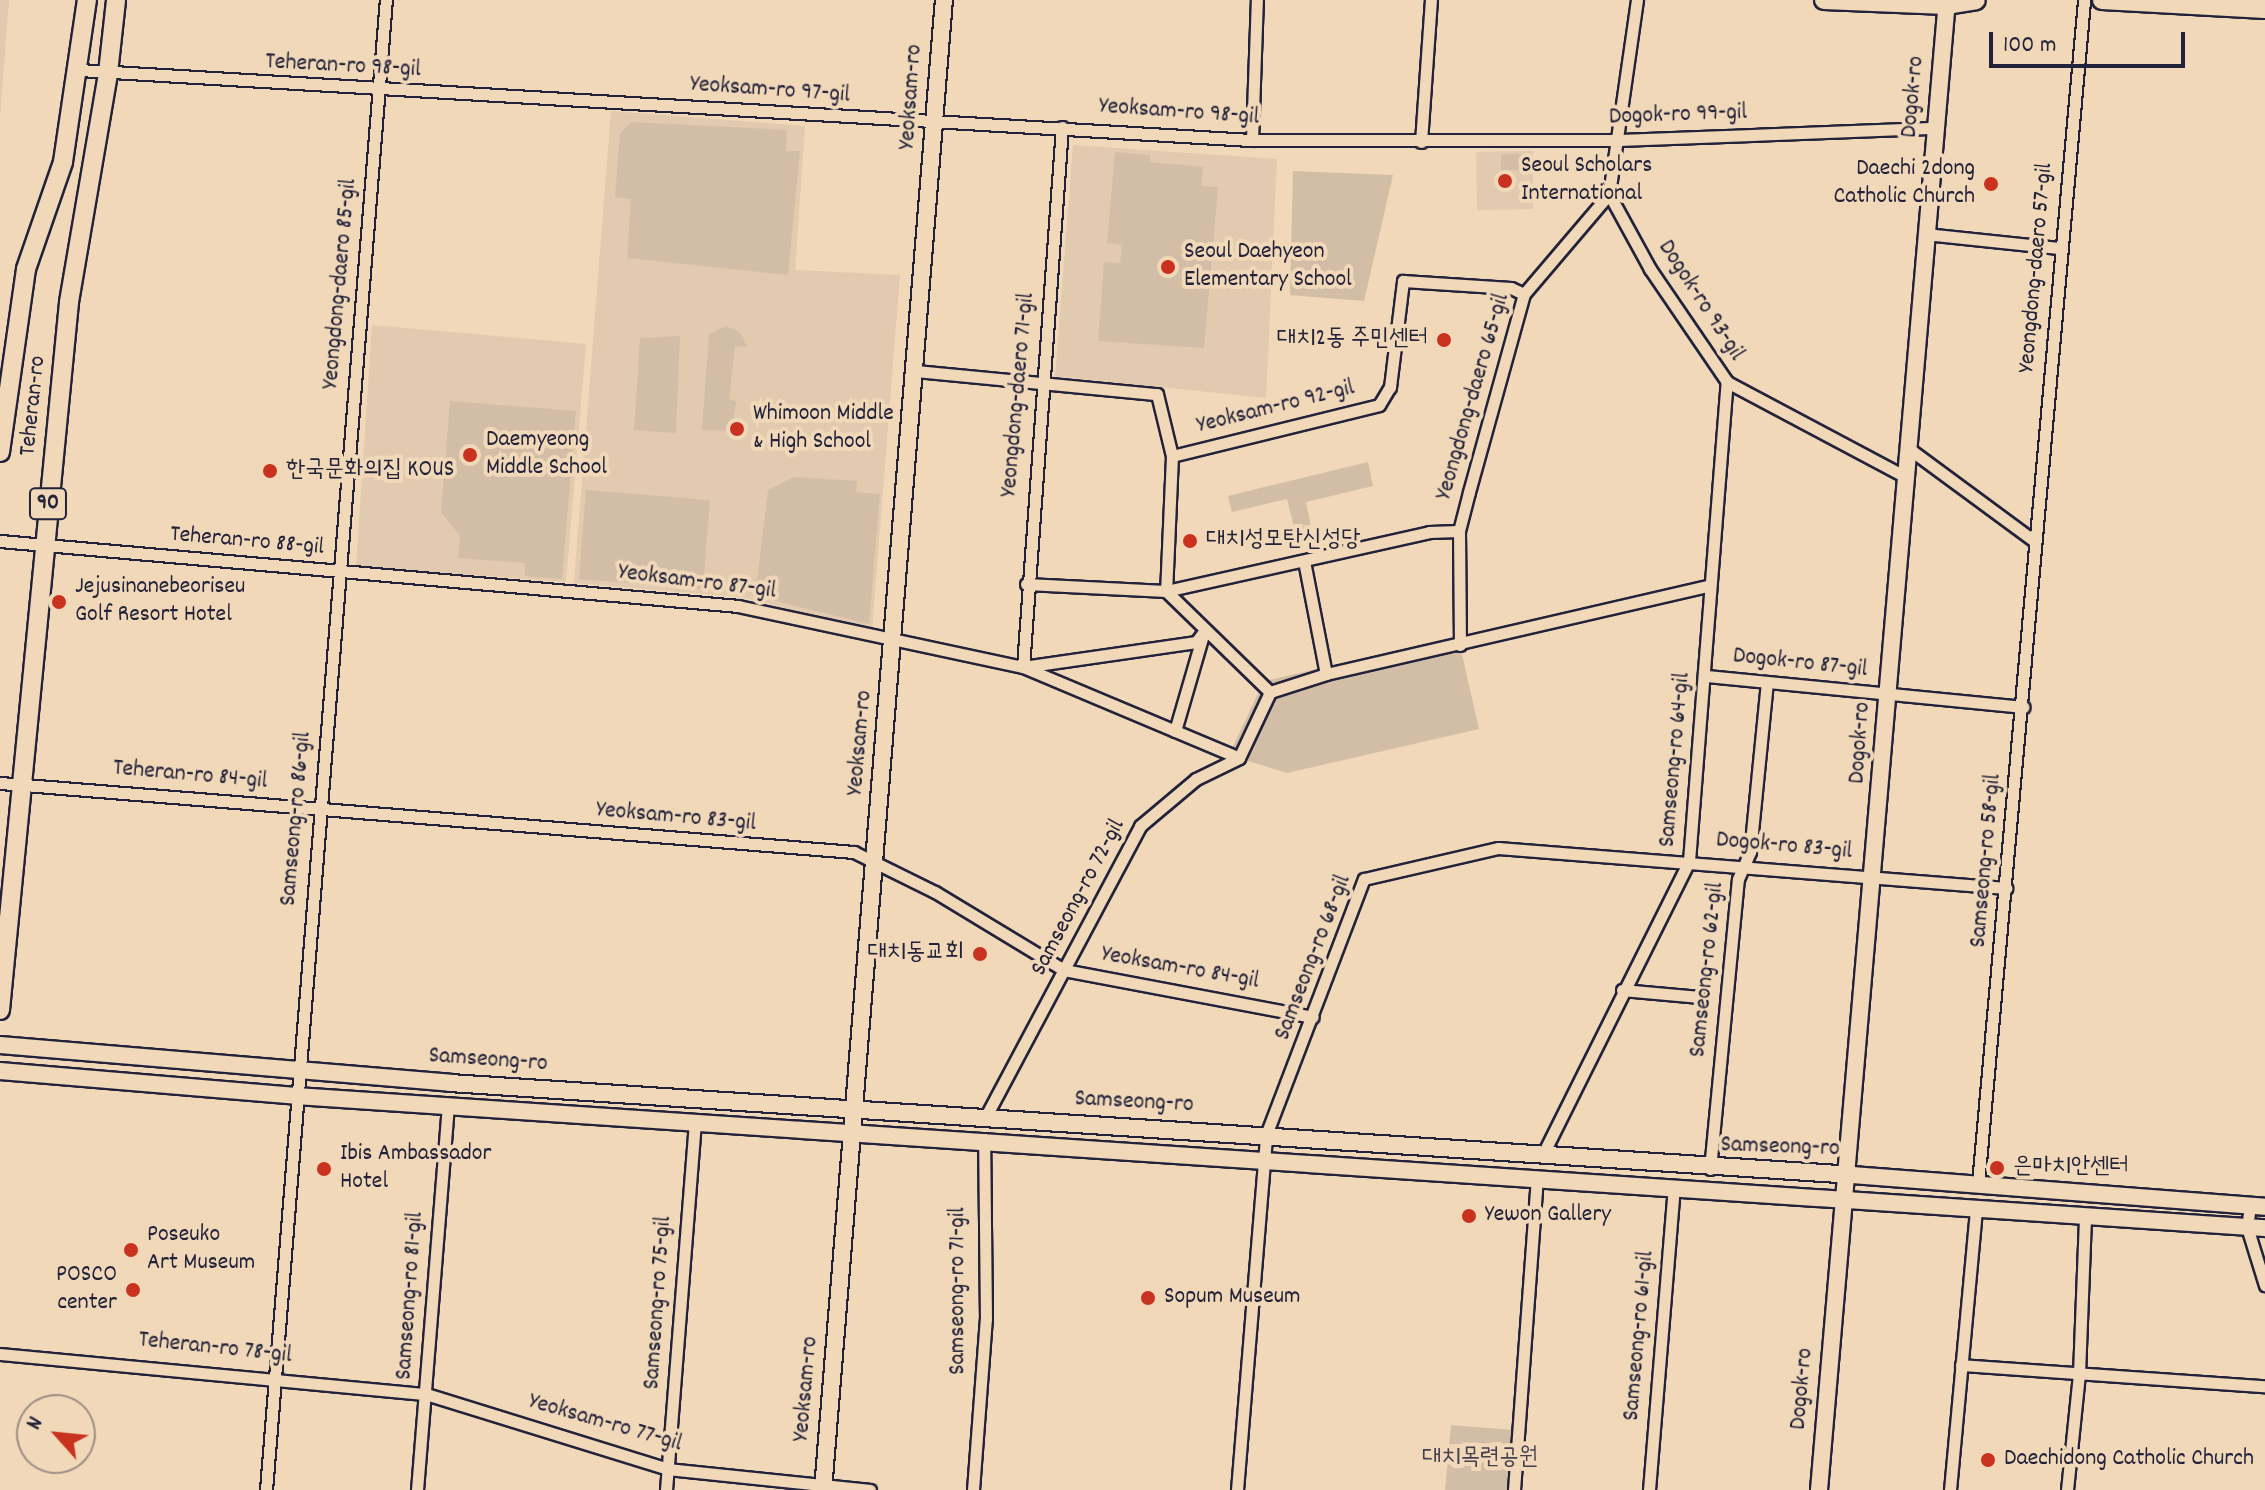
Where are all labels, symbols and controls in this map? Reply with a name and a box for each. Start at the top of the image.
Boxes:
scale bar [1993,16,2189,66]
text: 100 m [2003,29,2056,63]
street label: Yeoksam-ro [894,43,930,151]
street label: Teheran-ro 98-gil [265,49,421,85]
street label: Dogok-ro [1896,55,1932,139]
street label: Yeoksam-ro 97-gil [689,71,851,111]
street label: Yeoksam-ro 98-gil [1098,93,1260,133]
street label: Dogok-ro 99-gil [1608,99,1748,133]
place label: Seoul Scholars International [1521,153,1652,209]
place label: Daechi 2dong Catholic Church [1833,156,1975,212]
street label: Yeongdong-daero 57-gil [2013,162,2061,374]
marker: Seoul Scholars International [1496,172,1514,190]
marker: Daechi 2dong Catholic Church [1982,175,2000,193]
street label: Yeongdong-daero 85-gil [317,178,365,390]
street label: Dogok-ro 93-gil [1650,235,1750,367]
place label: Seoul Daehyeon Elementary School [1184,239,1352,295]
marker: Seoul Daehyeon Elementary School [1159,258,1177,276]
street label: Yeongdong-daero 65-gil [1431,291,1517,503]
street label: Yeongdong-daero 71-gil [996,292,1042,498]
place label: 대치2동 주민센터 [1277,326,1428,354]
marker: 대치2동 주민센터 [1435,331,1453,349]
street label: Teheran-ro [14,354,54,458]
street label: Yeoksam-ro 92-gil [1194,375,1358,441]
place label: Whimoon Middle & High School [753,401,894,457]
marker: Whimoon Middle & High School [728,420,746,438]
place label: Daemyeong Middle School [486,427,607,483]
marker: Daemyeong Middle School [461,446,479,464]
place label: 한국문화의집 KOUS [286,457,454,485]
marker: 한국문화의집 KOUS [261,462,279,480]
road number: 90 [28,486,68,522]
street label: Teheran-ro 88-gil [169,521,325,563]
place label: 대치성모탄신성당 [1206,527,1360,555]
marker: 대치성모탄신성당 [1181,532,1199,550]
street label: Yeoksam-ro 87-gil [617,559,777,607]
place label: Jejusinanebeoriseu Golf Resort Hotel [75,574,245,630]
marker: Jejusinanebeoriseu Golf Resort Hotel [50,593,68,611]
street label: Dogok-ro 87-gil [1731,643,1869,685]
street label: Samseong-ro 64-gil [1654,672,1698,848]
street label: Yeoksam-ro [842,689,880,797]
street label: Dogok-ro [1844,701,1878,785]
street label: Samseong-ro 86-gil [275,731,319,907]
street label: Teheran-ro 84-gil [112,755,268,797]
street label: Samseong-ro 58-gil [1965,773,2009,949]
street label: Yeoksam-ro 83-gil [595,797,757,839]
street label: Samseong-ro 72-gil [1026,815,1132,981]
street label: Dogok-ro 83-gil [1715,827,1853,867]
street label: Samseong-ro 68-gil [1269,871,1359,1045]
street label: Samseong-ro 62-gil [1684,881,1732,1059]
place label: 대치동교회 [867,940,964,968]
street label: Yeoksam-ro 84-gil [1099,941,1261,997]
marker: 대치동교회 [971,945,989,963]
street label: Samseong-ro [428,1042,548,1080]
street label: Samseong-ro [1074,1086,1194,1120]
street label: Samseong-ro [1720,1132,1840,1164]
place label: Ibis Ambassador Hotel [340,1141,491,1197]
place label: 은마치안센터 [2013,1154,2129,1182]
marker: 은마치안센터 [1988,1159,2006,1177]
marker: Ibis Ambassador Hotel [315,1160,333,1178]
place label: Yewon Gallery [1485,1202,1611,1230]
street label: Samseong-ro 71-gil [945,1207,973,1375]
marker: Yewon Gallery [1460,1207,1478,1225]
street label: Samseong-ro 81-gil [391,1211,431,1381]
street label: Samseong-ro 75-gil [639,1215,679,1391]
place label: Poseuko Art Museum [147,1222,255,1278]
marker: Poseuko Art Museum [122,1241,140,1259]
street label: Samseong-ro 61-gil [1618,1250,1662,1422]
place label: POSCO center [56,1262,117,1318]
marker: POSCO center [124,1281,142,1299]
place label: Sopum Museum [1164,1284,1301,1312]
marker: Sopum Museum [1139,1289,1157,1307]
street label: Teheran-ro 78-gil [137,1327,293,1371]
street label: Yeoksam-ro [788,1335,826,1443]
street label: Dogok-ro [1785,1347,1821,1431]
street label: Yeoksam-ro 77-gil [525,1388,685,1460]
north arrow [16,1394,96,1474]
text: N [20,1412,52,1436]
park label: 대치목련공원 [1422,1445,1538,1473]
place label: Daechidong Catholic Church [2004,1446,2254,1474]
marker: Daechidong Catholic Church [1979,1451,1997,1469]

